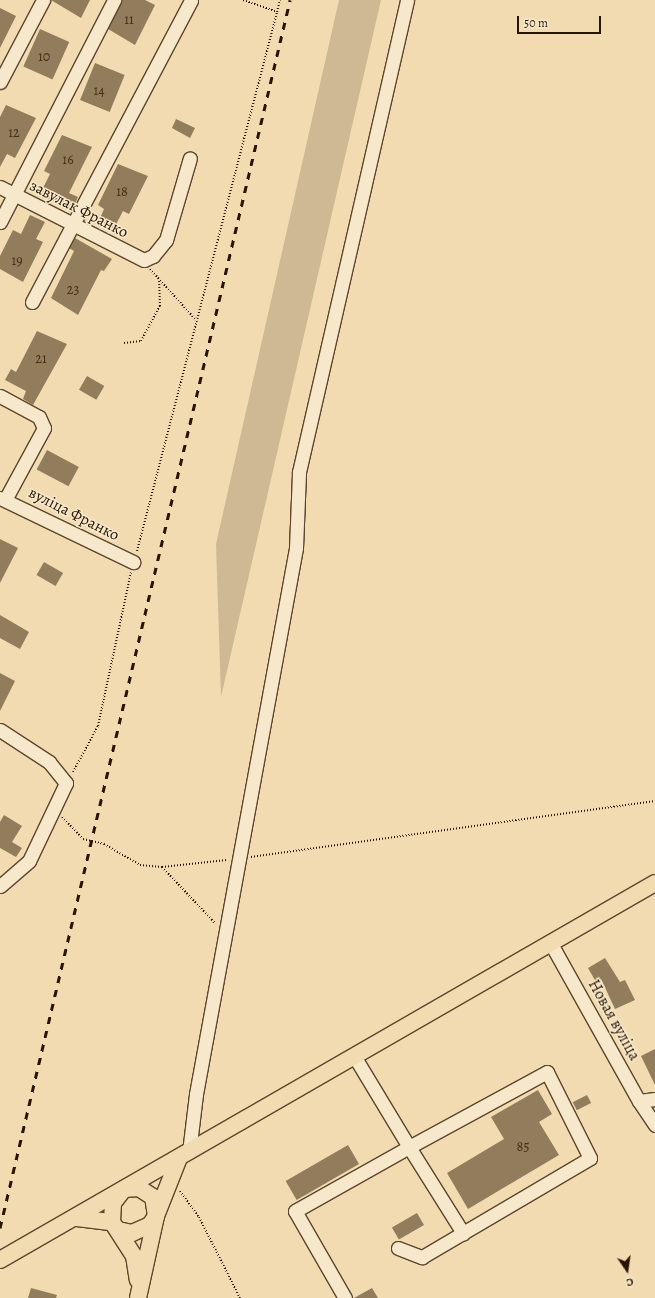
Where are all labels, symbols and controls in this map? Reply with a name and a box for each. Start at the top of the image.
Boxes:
scale bar [519,8,603,34]
house number: 11 [124,12,134,28]
text: 50 m [524,15,548,31]
house number: 10 [38,49,50,65]
house number: 14 [93,83,105,99]
house number: 12 [8,125,20,141]
house number: 16 [62,152,74,168]
street label: завулак Франко [26,176,132,242]
house number: 18 [116,184,128,200]
house number: 19 [11,253,23,269]
house number: 23 [67,282,79,298]
house number: 21 [35,351,47,367]
street label: вуліца Франко [25,483,123,545]
street label: Новая вуліца [584,976,644,1064]
house number: 85 [517,1139,529,1155]
north arrow [607,1250,647,1290]
text: С [625,1274,635,1290]

